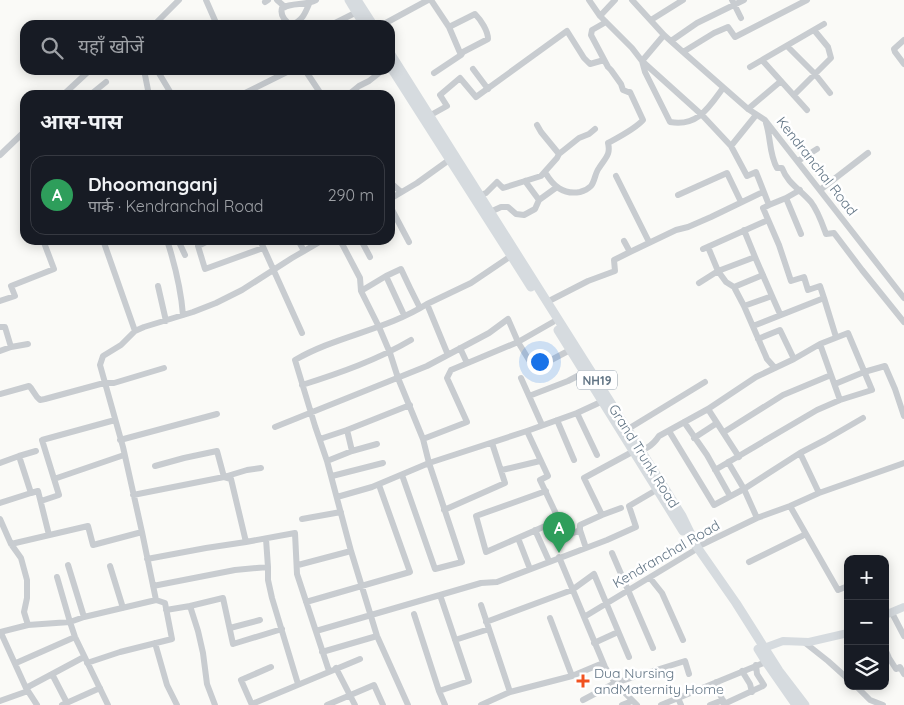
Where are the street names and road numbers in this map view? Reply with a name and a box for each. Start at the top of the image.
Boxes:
street label: Kendranchal Road [773,113,861,219]
road number: NH19 [577,370,617,390]
street label: Grand Trunk Road [605,401,683,511]
street label: Kendranchal Road [609,516,723,592]

